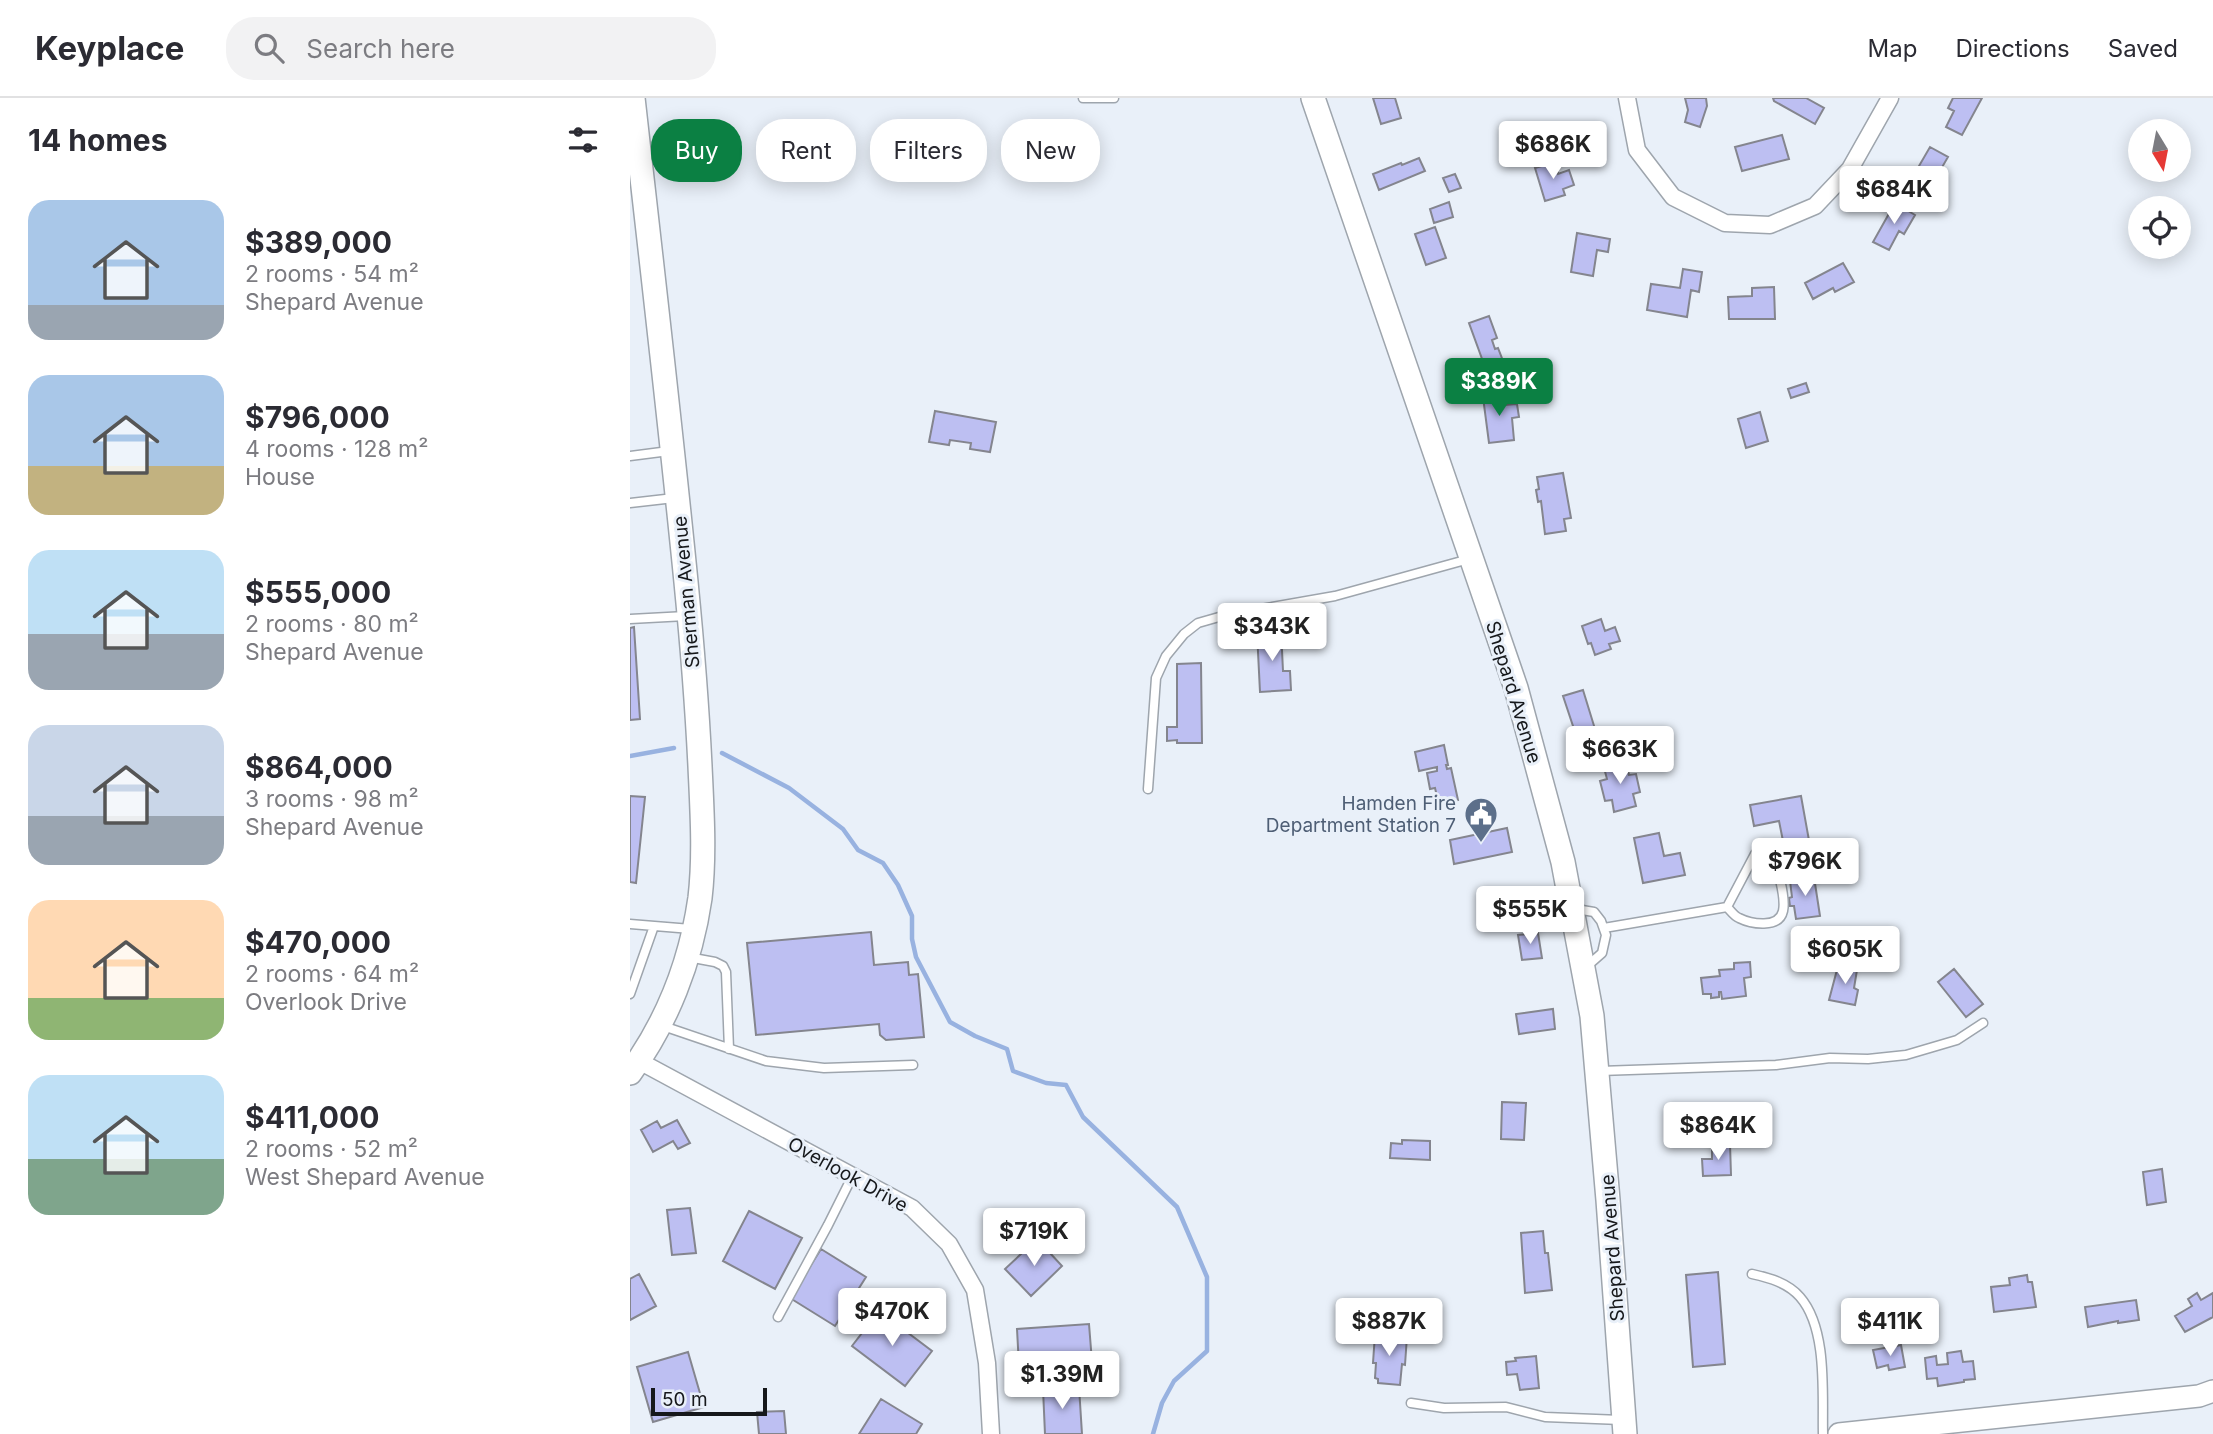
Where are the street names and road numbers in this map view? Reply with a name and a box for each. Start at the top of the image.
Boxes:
street label: Sherman Avenue [668,515,705,669]
street label: Shepard Avenue [1481,618,1546,766]
street label: Overlook Drive [784,1132,912,1217]
street label: Shepard Avenue [1596,1174,1629,1322]

